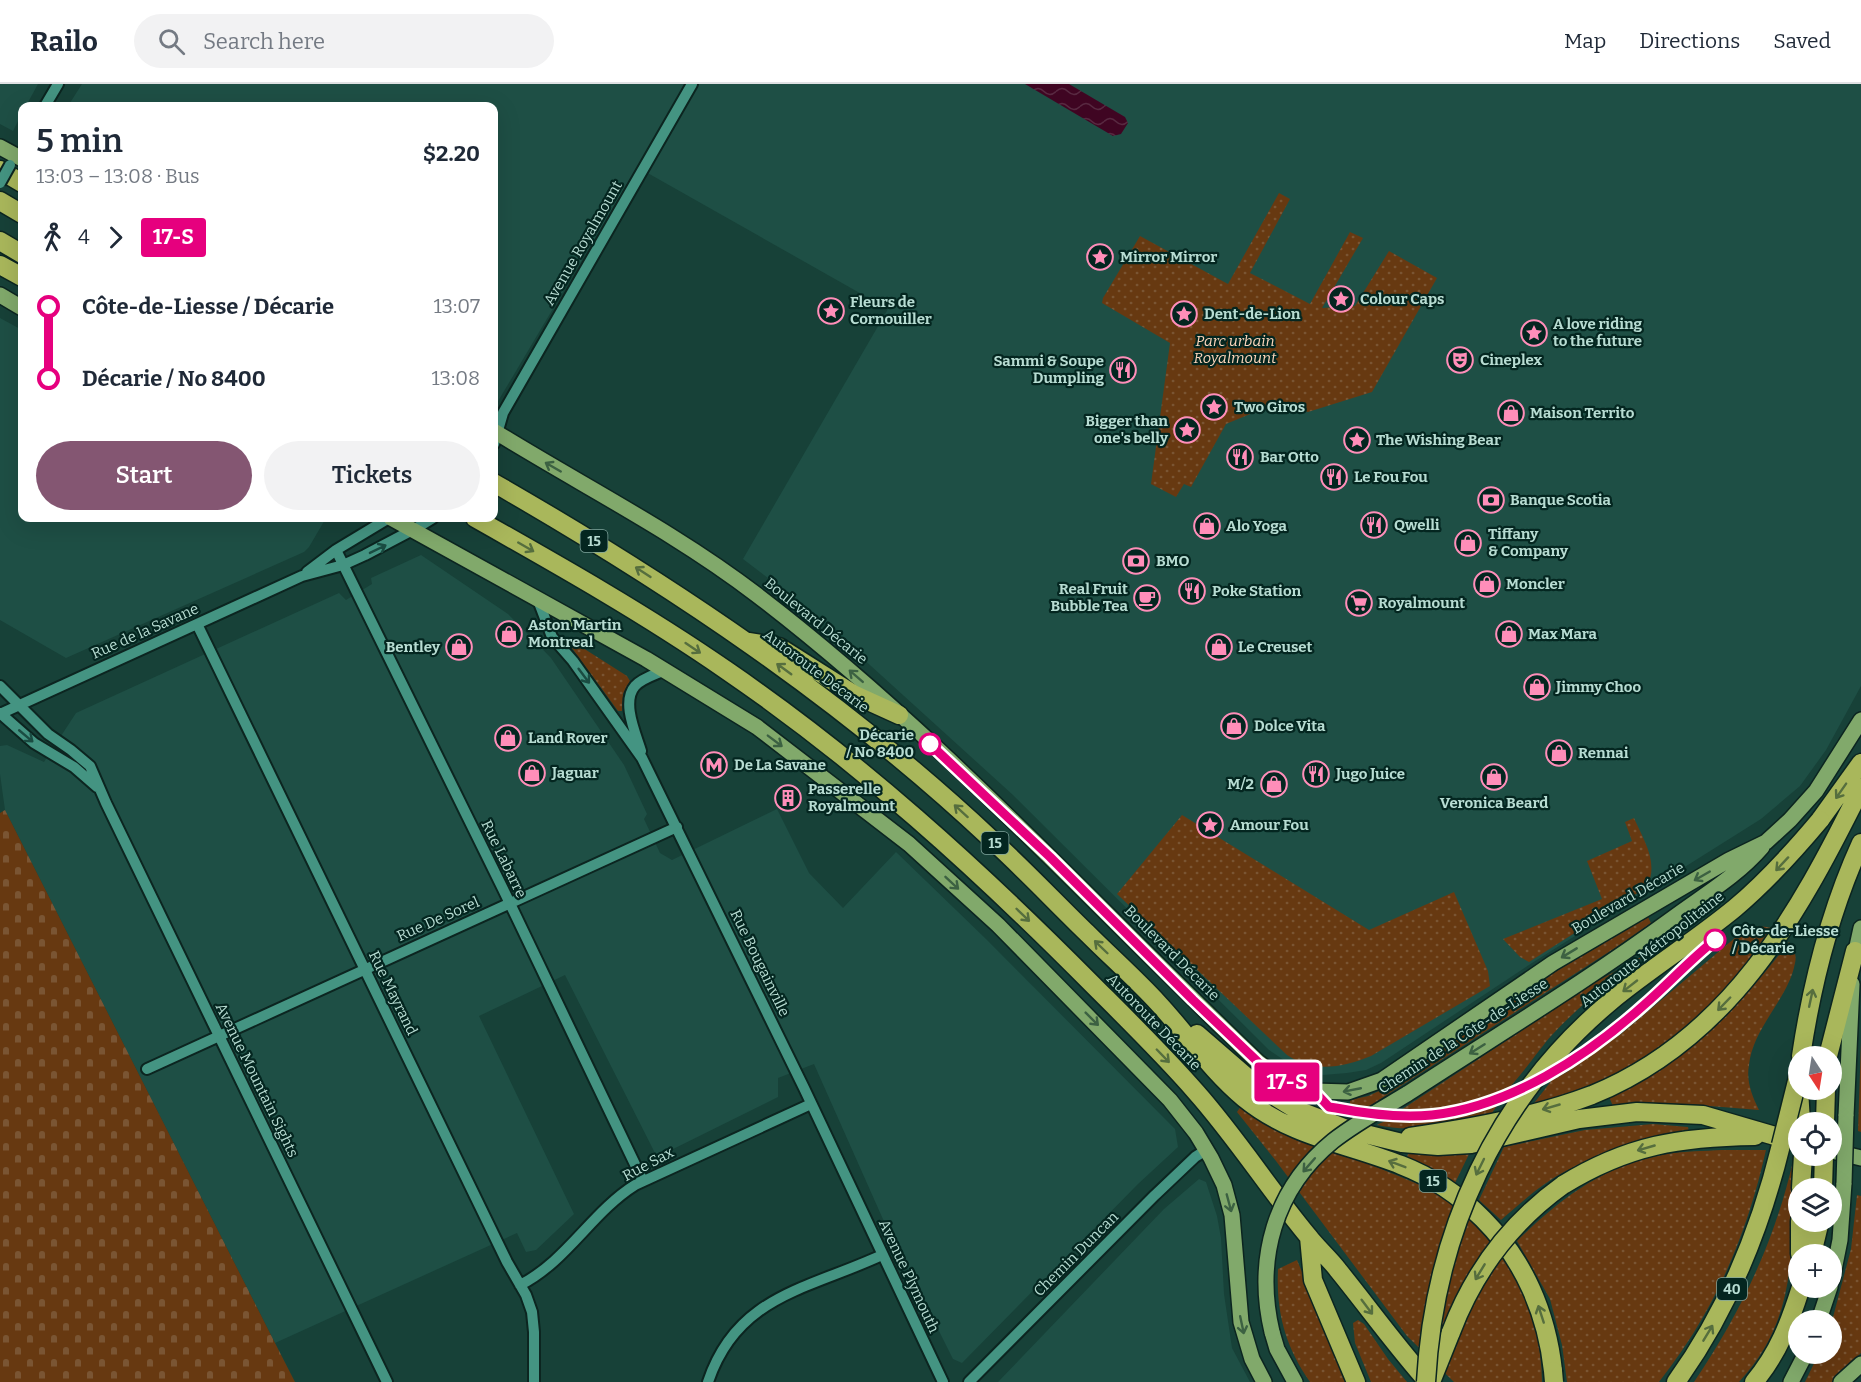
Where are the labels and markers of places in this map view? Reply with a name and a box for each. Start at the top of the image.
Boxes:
place icon: Mirror Mirror [1085,242,1115,272]
place label: Mirror Mirror [1120,248,1217,266]
place icon: Colour Caps [1326,284,1356,314]
place label: Colour Caps [1360,290,1444,308]
place label: Fleurs de Cornouiller [850,293,932,328]
place icon: Fleurs de Cornouiller [816,296,846,326]
place icon: Dent-de-Lion [1169,299,1199,329]
place label: Dent-de-Lion [1204,305,1301,323]
place label: A love riding to the future [1553,315,1643,350]
place icon: A love riding to the future [1519,318,1549,348]
theatre icon: Cineplex [1445,345,1475,375]
place label: Cineplex [1480,351,1542,369]
place label: Sammi & Soupe Dumpling [994,352,1104,387]
restaurant icon: Sammi & Soupe Dumpling [1108,355,1138,385]
place icon: Two Giros [1199,392,1229,422]
place label: Two Giros [1234,398,1305,416]
shop icon: Maison Territo [1496,398,1526,428]
place label: Maison Territo [1530,404,1635,422]
place label: Bigger than one's belly [1085,412,1169,447]
place icon: Bigger than one's belly [1172,415,1202,445]
place icon: The Wishing Bear [1342,425,1372,455]
place label: The Wishing Bear [1376,431,1501,449]
restaurant icon: Bar Otto [1225,442,1255,472]
place label: Bar Otto [1260,448,1319,466]
restaurant icon: Le Fou Fou [1319,462,1349,492]
place label: Le Fou Fou [1354,468,1428,486]
bank icon: Banque Scotia [1476,485,1506,515]
place label: Banque Scotia [1510,491,1612,509]
restaurant icon: Qwelli [1359,510,1389,540]
shop icon: Alo Yoga [1192,511,1222,541]
place label: Qwelli [1394,516,1440,534]
place label: Alo Yoga [1226,517,1288,535]
place label: Tiffany & Company [1488,525,1569,560]
shop icon: Tiffany & Company [1453,528,1483,558]
bank icon: BMO [1121,546,1151,576]
place label: BMO [1156,552,1189,570]
shop icon: Moncler [1472,569,1502,599]
place label: Moncler [1506,575,1565,593]
restaurant icon: Poke Station [1177,576,1207,606]
place label: Real Fruit Bubble Tea [1050,580,1129,615]
place label: Poke Station [1212,582,1302,600]
cafe icon: Real Fruit Bubble Tea [1132,583,1162,613]
supermarket icon: Royalmount [1344,588,1374,618]
place label: Royalmount [1378,594,1465,612]
place label: Aston Martin Montreal [528,616,622,651]
shop icon: Aston Martin Montreal [494,619,524,649]
shop icon: Max Mara [1494,619,1524,649]
place label: Max Mara [1528,625,1597,643]
shop icon: Bentley [444,632,474,662]
shop icon: Le Creuset [1204,632,1234,662]
place label: Bentley [386,638,441,656]
place label: Le Creuset [1238,638,1313,656]
shop icon: Jimmy Choo [1522,672,1552,702]
place label: Jimmy Choo [1555,678,1641,696]
shop icon: Dolce Vita [1219,711,1249,741]
place label: Dolce Vita [1254,717,1326,735]
shop icon: Land Rover [493,723,523,753]
place label: Décarie / No 8400 [845,726,914,761]
place label: Land Rover [528,729,608,747]
marker: Décarie / No 8400 [919,733,941,755]
shop icon: Rennai [1544,738,1574,768]
place label: Rennai [1578,744,1629,762]
metro station icon: De La Savane [699,750,729,780]
place label: De La Savane [734,756,826,774]
shop icon: Jaguar [517,758,547,788]
restaurant icon: Jugo Juice [1301,759,1331,789]
shop icon: Veronica Beard [1479,762,1509,792]
place label: Jaguar [551,764,599,782]
place label: Jugo Juice [1335,765,1405,783]
shop icon: M/2 [1259,769,1289,799]
place label: M/2 [1227,775,1254,793]
place label: Passerelle Royalmount [808,780,895,815]
building icon: Passerelle Royalmount [773,783,803,813]
place label: Veronica Beard [1440,794,1548,812]
place icon: Amour Fou [1195,810,1225,840]
place label: Amour Fou [1230,816,1309,834]
place label: Côte-de-Liesse / Décarie [1731,922,1839,957]
marker: Côte-de-Liesse / Décarie [1704,929,1726,951]

